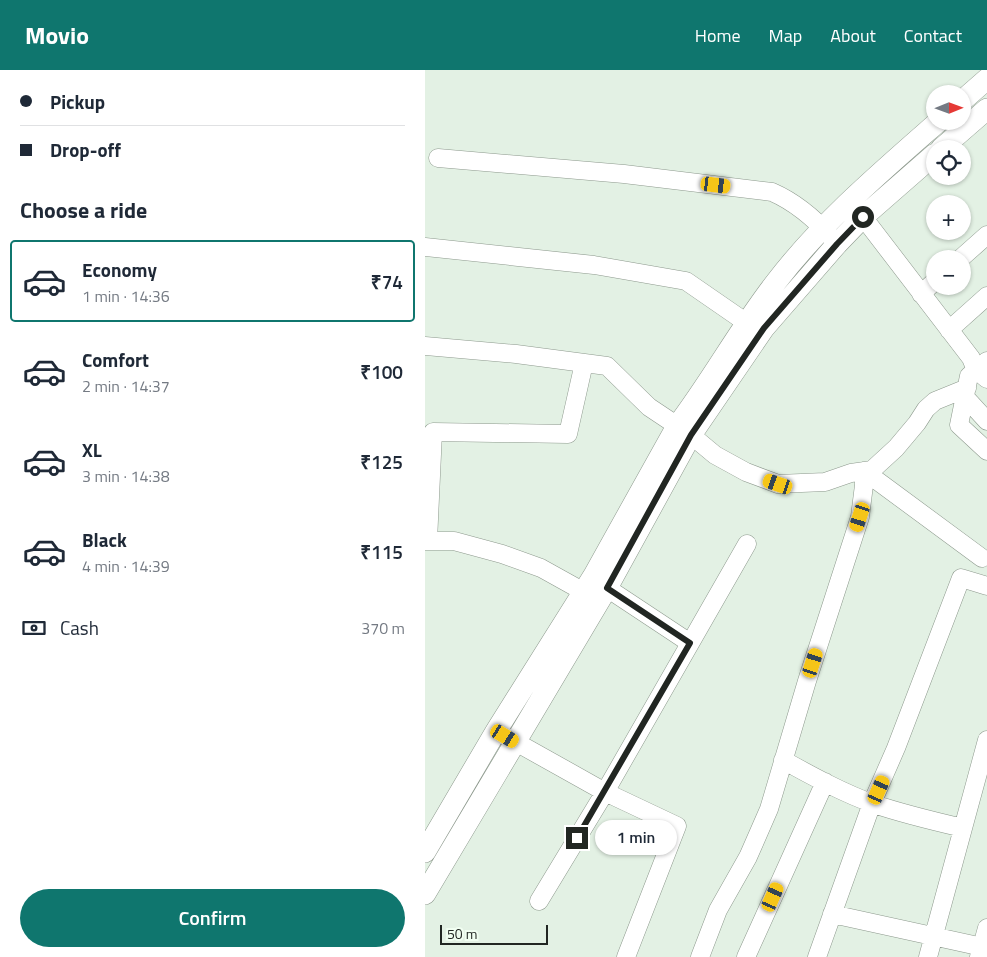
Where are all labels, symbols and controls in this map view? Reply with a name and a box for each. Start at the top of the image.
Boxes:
text: Movio [25,17,89,53]
text: Home [695,22,741,49]
text: Map [769,22,802,49]
text: About [830,22,876,49]
text: Contact [904,22,962,49]
north arrow [926,85,971,130]
map controls [926,85,971,295]
text: Pickup [50,87,105,116]
text: Drop-off [50,135,121,164]
button: locate [926,140,971,185]
car [700,176,731,194]
text: Choose a ride [20,193,147,227]
button: + [926,195,971,240]
route start [852,206,874,228]
button: − [926,250,971,295]
text: Economy [82,255,157,284]
icon: car [22,259,67,304]
text: ₹74 [371,267,403,296]
text: 1 min · 14:36 [82,284,170,308]
text: Comfort [82,345,149,374]
icon: car [22,349,67,394]
text: ₹100 [360,357,403,386]
text: 2 min · 14:37 [82,374,170,398]
text: XL [82,435,102,464]
icon: car [22,439,67,484]
text: ₹125 [360,447,403,476]
text: 3 min · 14:38 [82,464,170,488]
car [761,472,794,496]
car [848,500,871,534]
text: Black [82,525,127,554]
icon: car [22,529,67,574]
text: ₹115 [360,537,403,566]
text: 4 min · 14:39 [82,554,170,578]
text: Cash [60,613,99,642]
icon: cash [20,614,48,642]
text: 370 m [361,616,405,640]
car [801,646,824,680]
car [488,722,521,750]
car [866,773,891,807]
callout: 1 min [595,820,677,856]
text: 1 min [617,825,655,849]
route end [566,827,588,849]
car [760,880,785,914]
button: Confirm [20,889,405,947]
scale bar [440,922,547,945]
text: 50 m [447,923,477,944]

